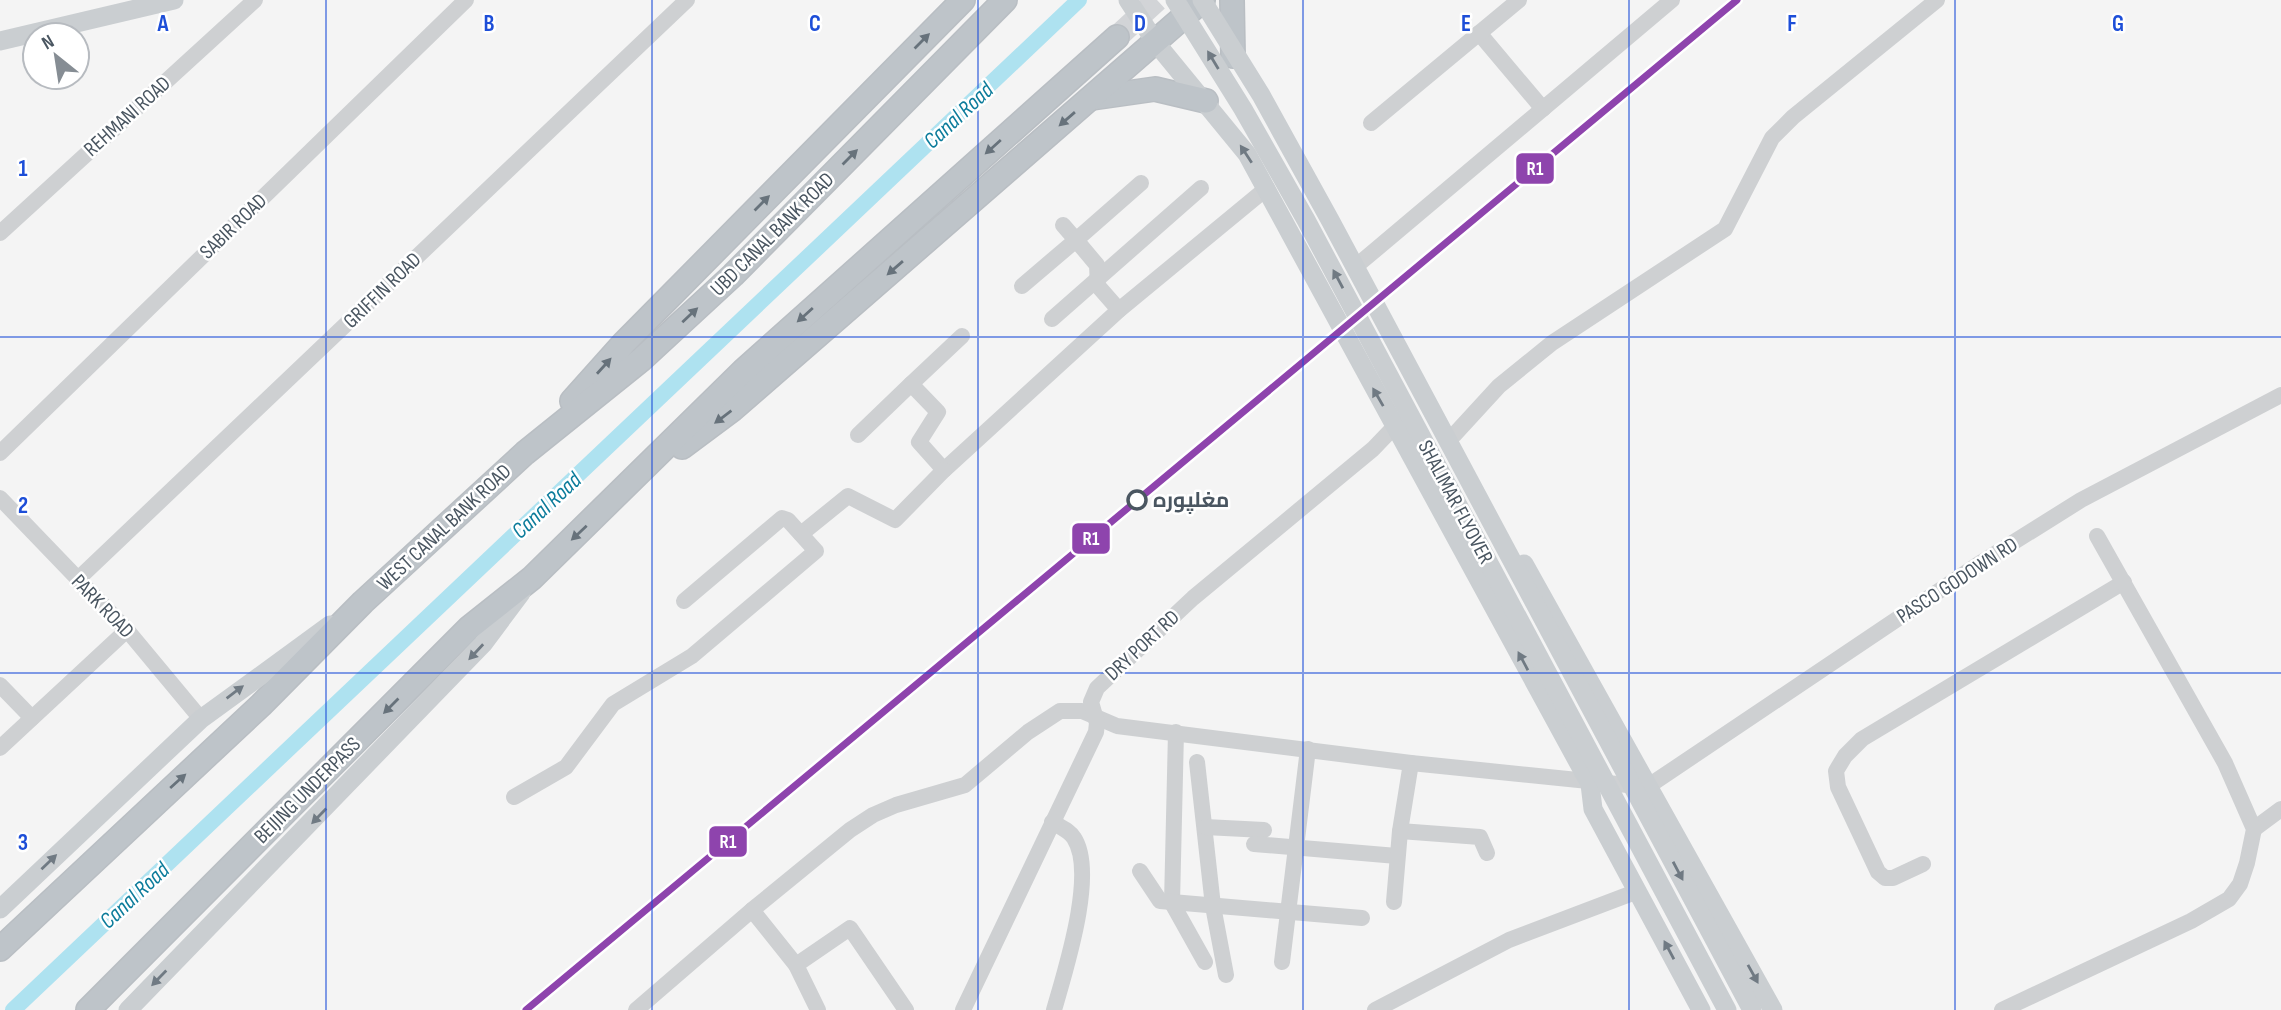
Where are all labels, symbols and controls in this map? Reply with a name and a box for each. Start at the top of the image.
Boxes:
text: A [157,10,170,38]
text: B [484,10,495,38]
text: C [809,10,821,38]
text: D [1134,10,1146,38]
text: E [1461,10,1471,38]
text: F [1787,10,1797,38]
text: G [2112,10,2124,38]
north arrow [21,21,91,91]
text: N [38,30,58,55]
one-way arrow [914,33,930,50]
one-way arrow [1207,51,1220,70]
street label: REHMANI ROAD [79,71,176,162]
water label: Canal Road [918,76,1000,155]
one-way arrow [1058,111,1075,126]
one-way arrow [985,139,1002,155]
one-way arrow [1240,144,1253,164]
one-way arrow [841,149,857,166]
line badge: R1 [1515,152,1555,185]
text: 1 [18,155,28,183]
text: R1 [1527,158,1544,181]
street label: UBD CANAL BANK ROAD [705,167,839,301]
street label: SABIR ROAD [195,188,272,264]
one-way arrow [754,194,771,211]
street label: GRIFFIN ROAD [338,247,426,334]
one-way arrow [886,260,904,276]
one-way arrow [1332,269,1343,289]
one-way arrow [681,307,698,323]
one-way arrow [796,307,814,323]
one-way arrow [595,358,611,375]
one-way arrow [1372,387,1384,406]
one-way arrow [714,409,732,424]
street label: SHALIMAR FLYOVER [1413,436,1499,569]
street label: WEST CANAL BANK ROAD [372,459,517,596]
water label: Canal Road [506,466,588,545]
place label: مغلپورہ [1153,488,1229,514]
marker: مغلپورہ [1127,490,1147,510]
text: 2 [18,492,28,520]
line badge: R1 [1071,522,1111,555]
one-way arrow [571,524,588,540]
text: R1 [1083,528,1100,551]
street label: PASCO GODOWN RD [1892,532,2022,629]
street label: PARK ROAD [66,569,139,643]
street label: DRY PORT RD [1100,605,1185,686]
one-way arrow [468,643,484,661]
one-way arrow [1517,651,1529,670]
one-way arrow [226,686,244,700]
one-way arrow [383,698,400,714]
street label: BEIJING UNDERPASS [249,732,366,849]
one-way arrow [169,773,187,789]
one-way arrow [311,807,327,824]
line badge: R1 [708,825,748,858]
text: 3 [18,829,28,857]
text: R1 [720,831,737,854]
one-way arrow [40,854,57,870]
water label: Canal Road [94,856,176,935]
one-way arrow [1671,861,1683,881]
one-way arrow [1663,940,1675,960]
one-way arrow [1747,965,1759,985]
one-way arrow [150,969,167,986]

